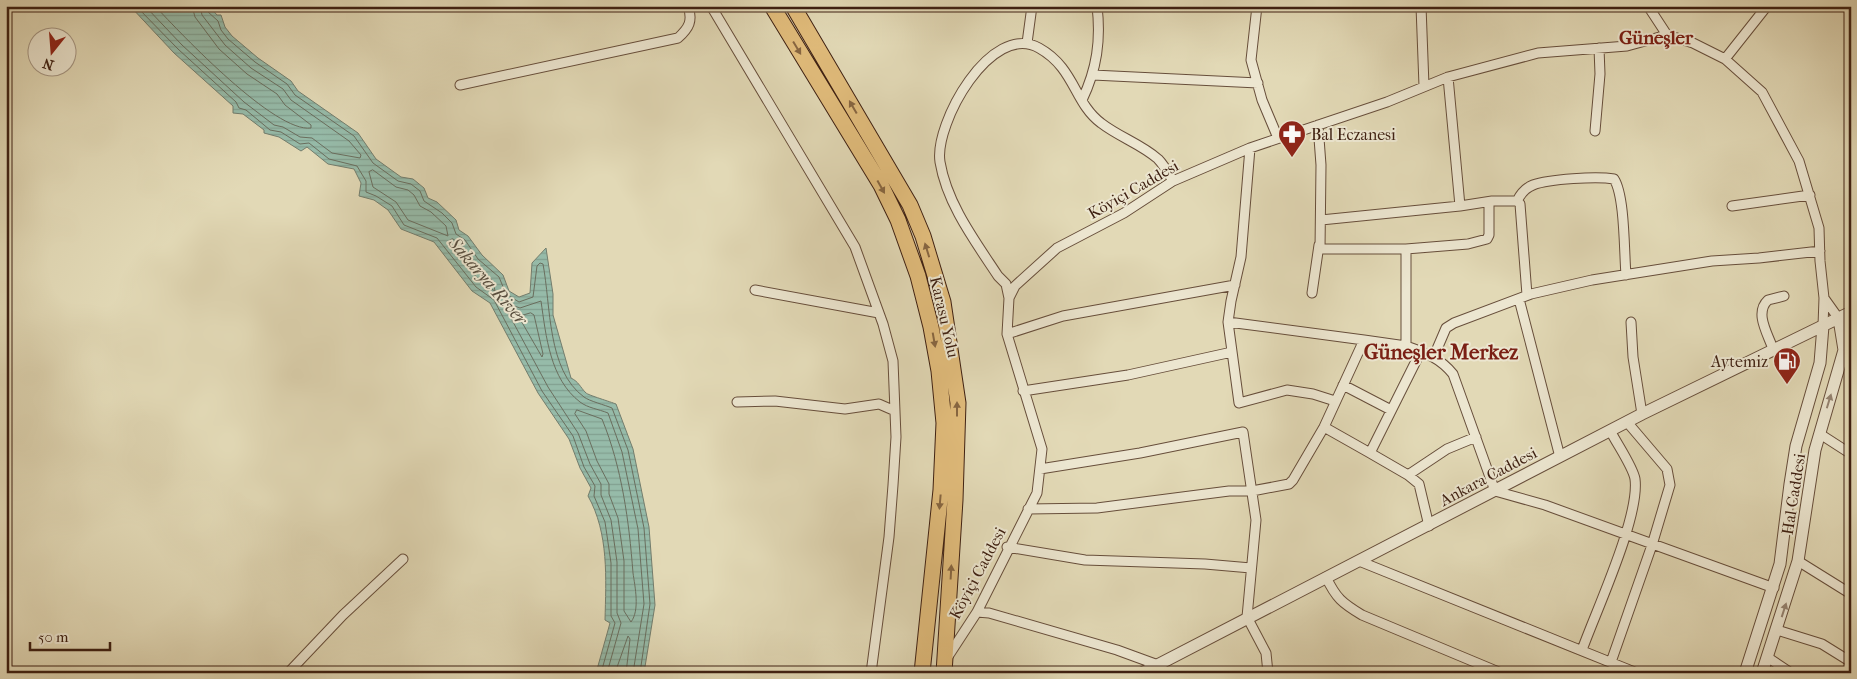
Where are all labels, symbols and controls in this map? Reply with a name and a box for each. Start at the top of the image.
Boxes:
district label: Güneşler [1619,27,1694,49]
north arrow [28,28,78,78]
one-way arrow [793,41,802,54]
text: N [40,54,56,74]
one-way arrow [848,100,857,113]
pharmacy icon: Bal Eczanesi [1277,119,1307,158]
place label: Bal Eczanesi [1311,125,1396,144]
street label: Köyiçi Caddesi [1085,156,1182,223]
one-way arrow [877,180,886,194]
water label: Sakarya River [443,232,533,331]
one-way arrow [923,243,931,258]
street label: Karasu Yolu [926,275,963,359]
one-way arrow [930,332,938,348]
district label: Güneşler Merkez [1364,340,1519,365]
fuel station icon: Aytemiz [1772,346,1802,385]
place label: Aytemiz [1710,352,1768,371]
one-way arrow [1825,393,1833,408]
one-way arrow [953,401,961,417]
street label: Ankara Caddesi [1436,443,1540,510]
street label: Hal Caddesi [1778,452,1809,536]
one-way arrow [936,494,944,510]
street label: Köyiçi Caddesi [945,524,1010,622]
one-way arrow [947,563,955,579]
one-way arrow [1781,603,1788,618]
scale bar [30,619,110,651]
text: 50 m [38,628,69,646]

